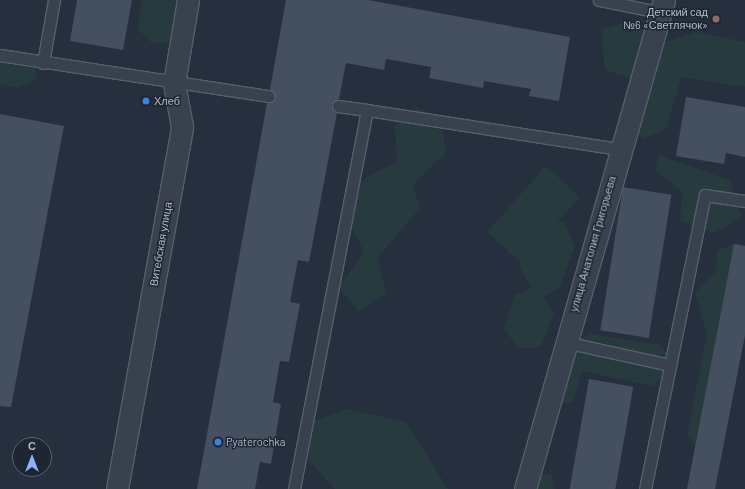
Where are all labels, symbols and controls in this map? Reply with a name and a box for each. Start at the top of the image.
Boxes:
place label: Детский сад №6 «Светлячок» [623,6,708,32]
marker: Детский сад №6 «Светлячок» [711,14,721,24]
place label: Хлеб [154,94,180,108]
marker: Хлеб [141,96,151,106]
street label: улица Анатолия Григорьева [567,175,619,313]
street label: Витебская улица [147,201,175,287]
place label: Pyaterochka [226,435,285,449]
north arrow [12,437,52,477]
marker: Pyaterochka [213,437,223,447]
text: С [28,439,36,452]

